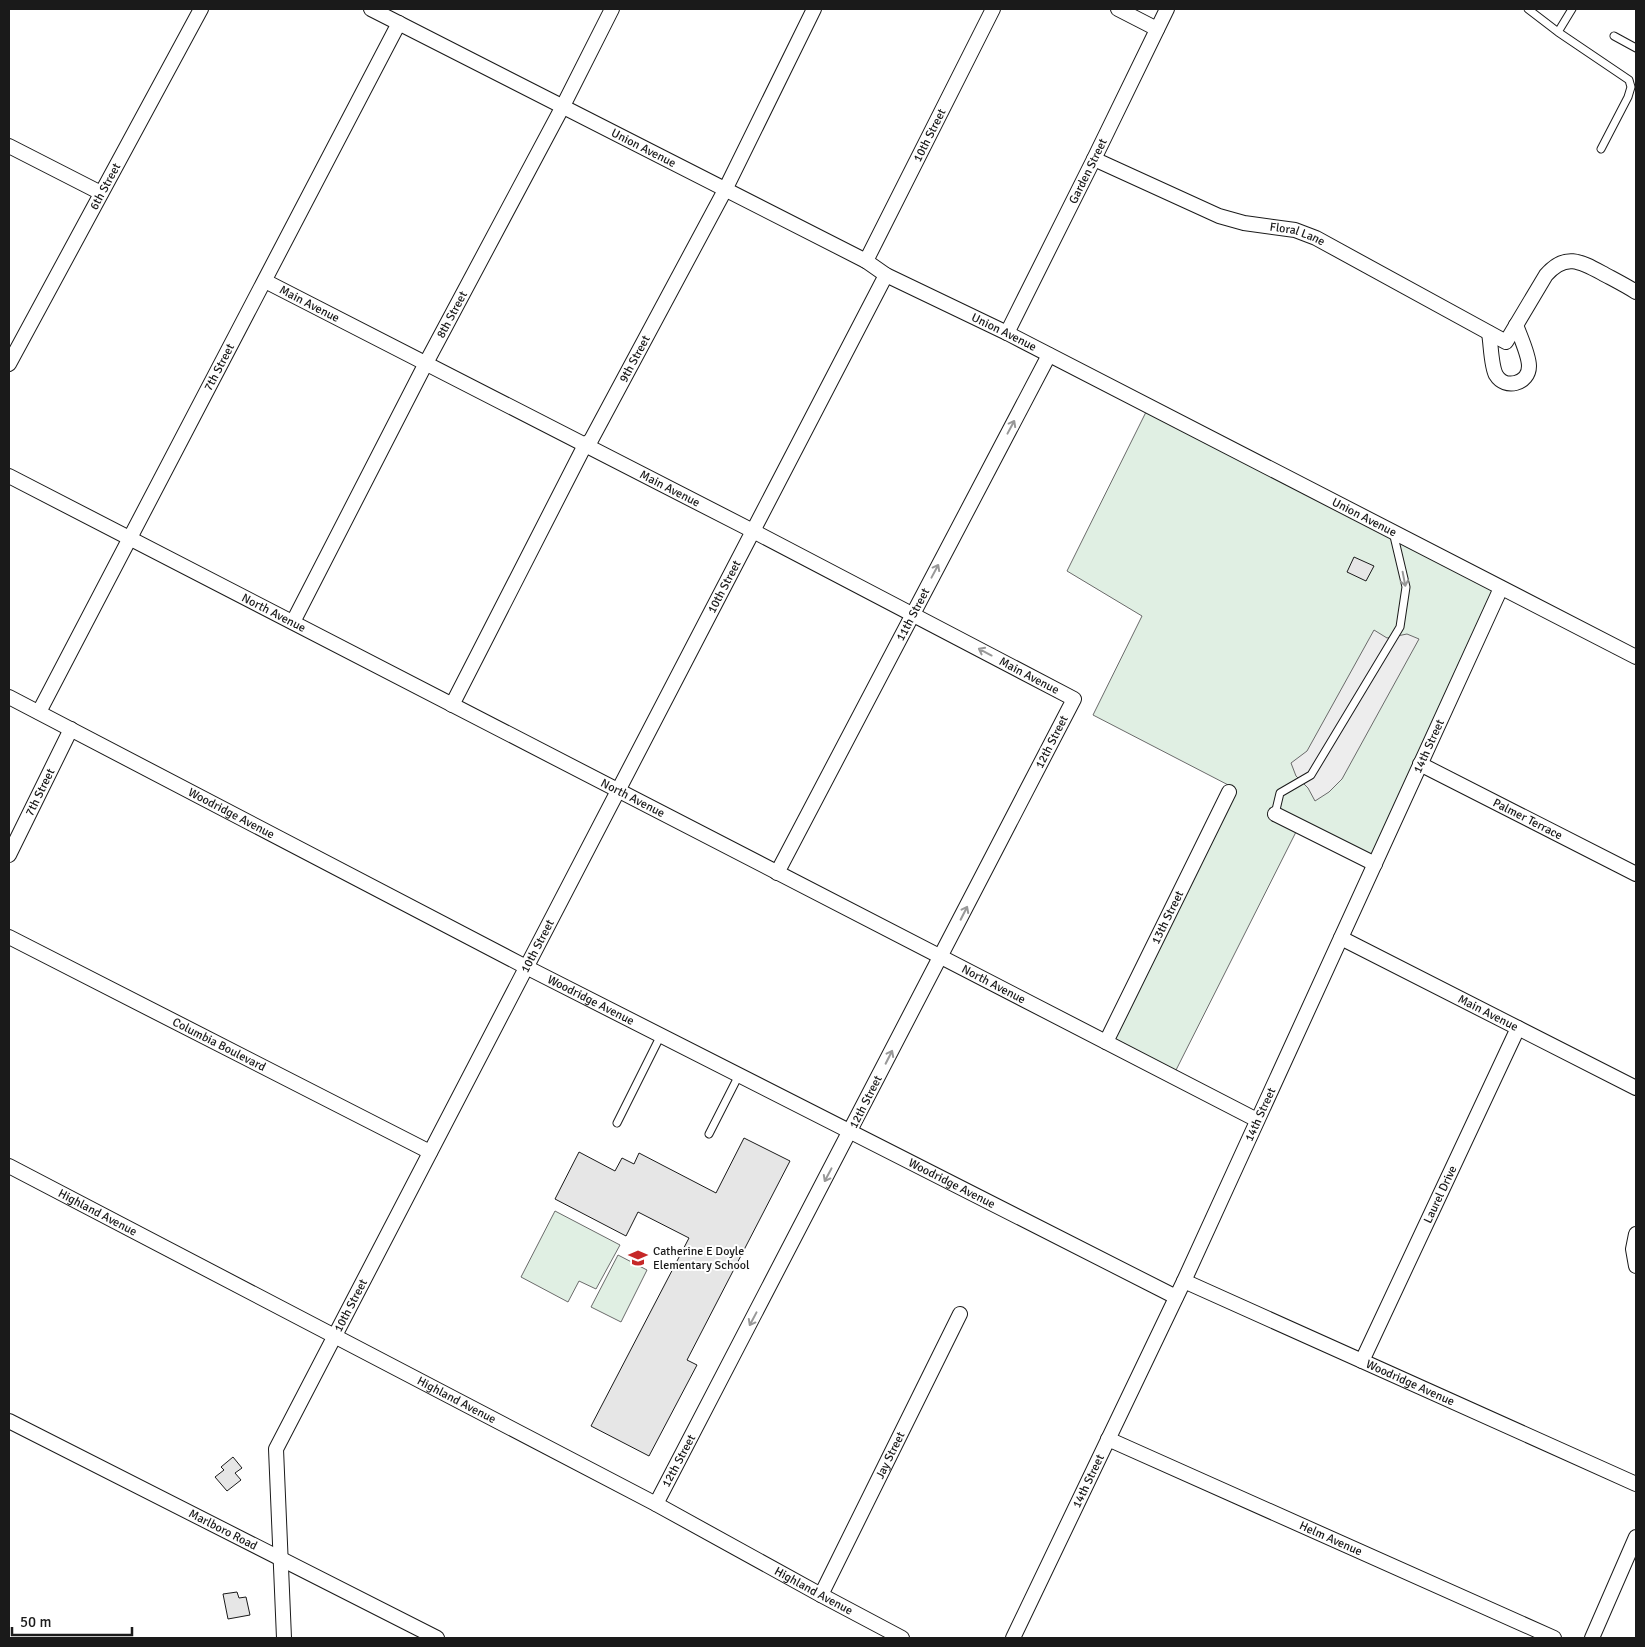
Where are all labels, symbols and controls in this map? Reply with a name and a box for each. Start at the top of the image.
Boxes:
street label: 10th Street [910,106,949,164]
street label: Union Avenue [609,125,679,171]
street label: Garden Street [1065,136,1110,206]
street label: 6th Street [86,160,124,212]
street label: Floral Lane [1269,219,1328,249]
street label: Main Avenue [277,282,342,325]
street label: 8th Street [433,288,470,341]
street label: Union Avenue [969,310,1039,354]
street label: 9th Street [616,333,653,385]
street label: 7th Street [201,341,238,393]
one-way arrow [1007,420,1016,435]
street label: Main Avenue [637,467,703,510]
street label: Union Avenue [1329,494,1399,540]
street label: 10th Street [704,558,744,616]
one-way arrow [931,564,941,579]
one-way arrow [1399,571,1409,587]
street label: 11th Street [893,585,933,643]
street label: North Avenue [239,590,308,635]
one-way arrow [977,647,992,657]
street label: Main Avenue [997,654,1062,697]
street label: 12th Street [1032,713,1072,771]
street label: 14th Street [1410,717,1447,775]
street label: 7th Street [22,766,58,818]
street label: North Avenue [598,775,667,821]
street label: Woodridge Avenue [186,784,277,842]
street label: Palmer Terrace [1490,795,1565,843]
street label: 13th Street [1148,888,1187,946]
one-way arrow [960,906,969,921]
street label: 10th Street [517,917,557,975]
street label: North Avenue [959,961,1028,1007]
street label: Woodridge Avenue [545,972,637,1028]
street label: Main Avenue [1455,991,1521,1034]
street label: Columbia Boulevard [170,1014,268,1074]
one-way arrow [884,1050,894,1065]
street label: 12th Street [846,1073,886,1131]
street label: 14th Street [1241,1085,1279,1144]
street label: Woodridge Avenue [906,1155,998,1212]
street label: Laurel Drive [1420,1163,1460,1226]
one-way arrow [823,1167,832,1182]
street label: Highland Avenue [56,1186,140,1239]
place label: Catherine E Doyle Elementary School [653,1244,750,1273]
school or university icon: Catherine E Doyle Elementary School [627,1247,649,1269]
street label: 10th Street [331,1276,371,1334]
one-way arrow [748,1311,757,1326]
street label: Woodridge Avenue [1364,1356,1457,1409]
street label: Highland Avenue [415,1373,499,1427]
street label: Jay Street [872,1429,908,1481]
street label: 12th Street [659,1432,699,1490]
street label: 14th Street [1069,1452,1107,1510]
street label: Marlboro Road [186,1506,260,1553]
street label: Helm Avenue [1297,1518,1365,1559]
street label: Highland Avenue [772,1563,856,1618]
scale bar [12,1604,132,1636]
text: 50 m [20,1613,51,1631]

